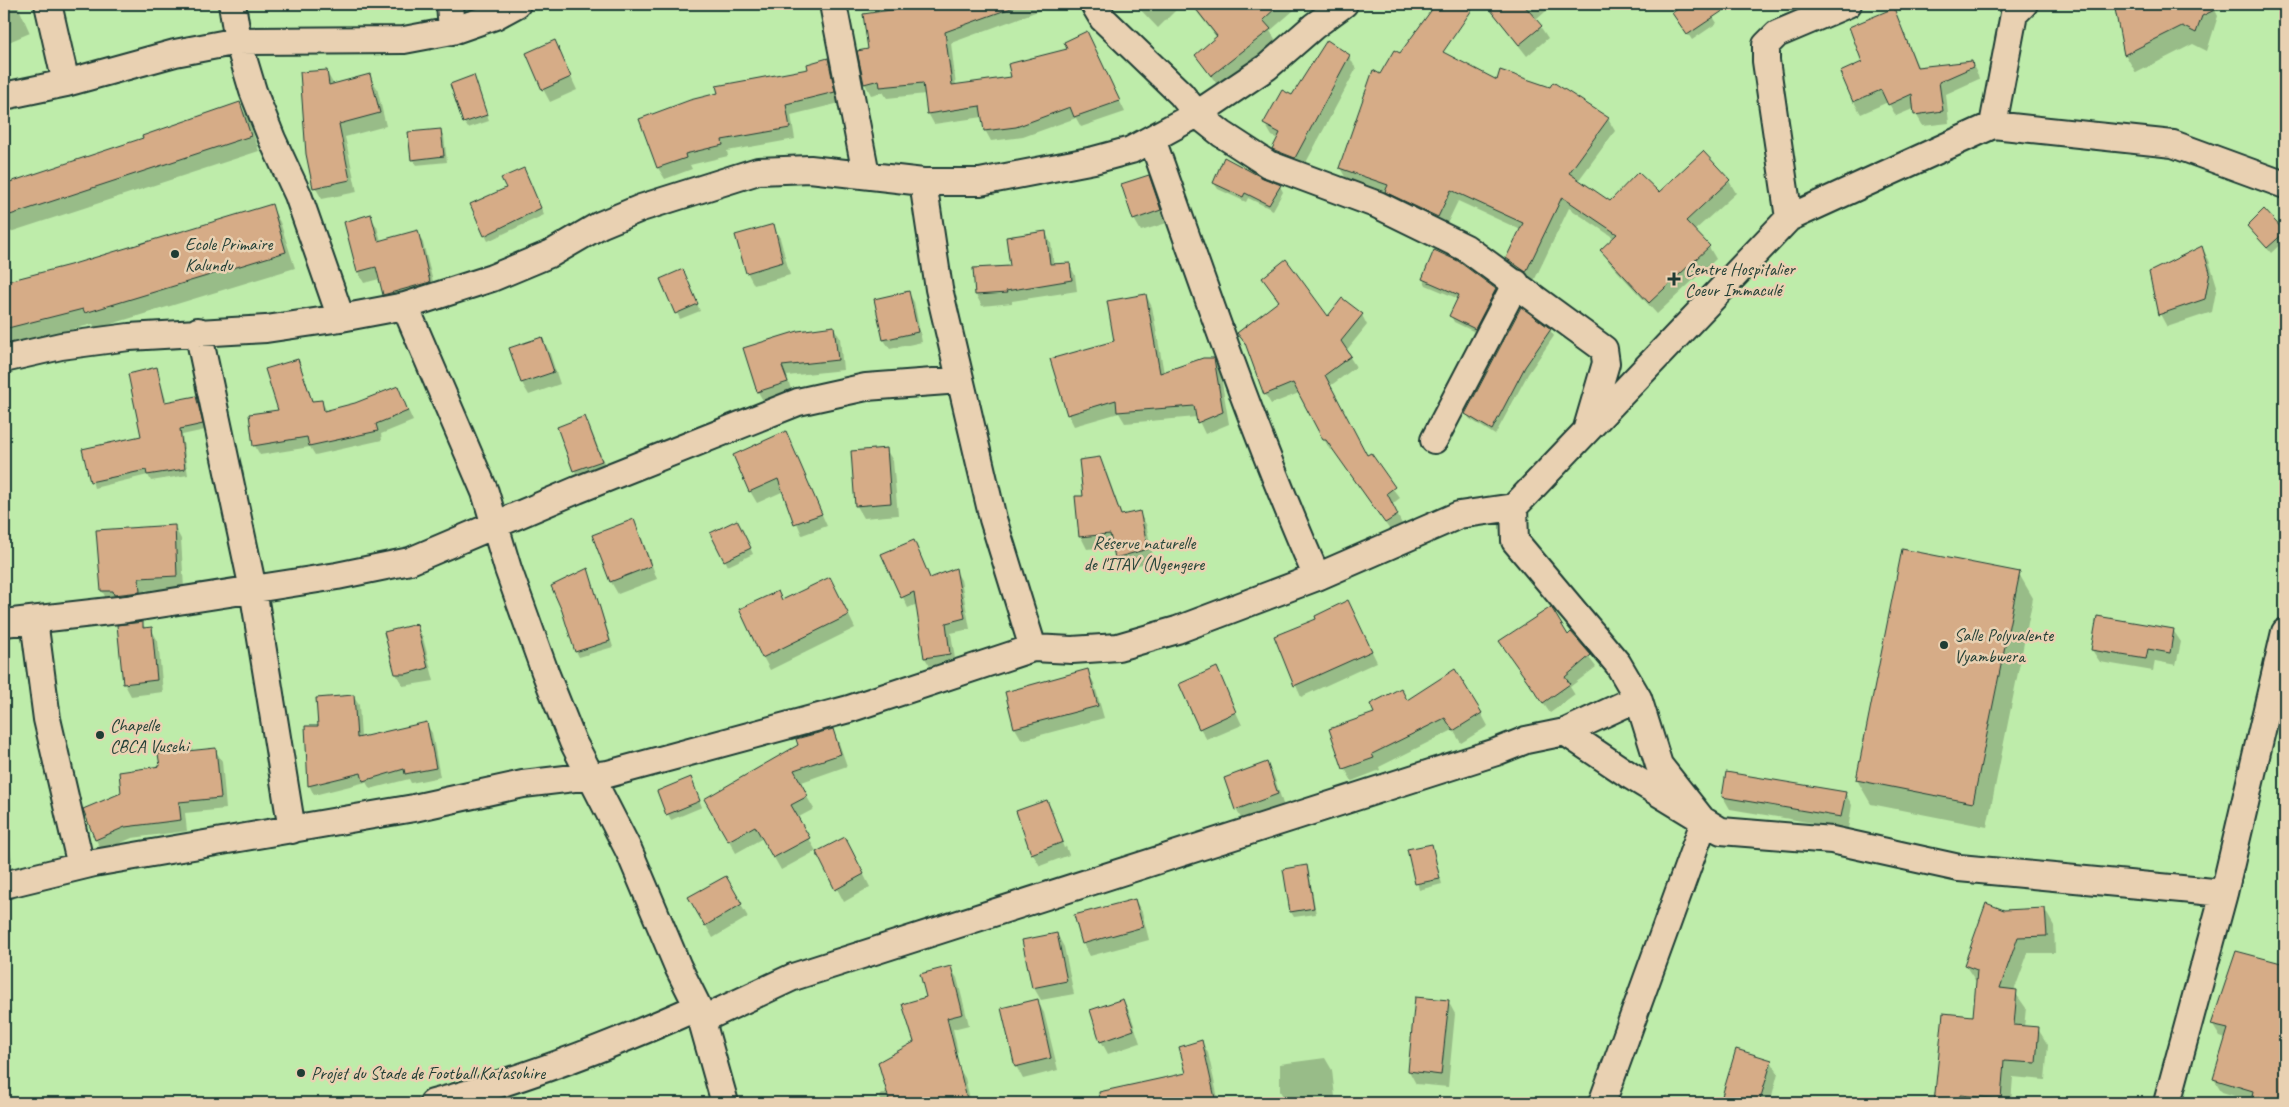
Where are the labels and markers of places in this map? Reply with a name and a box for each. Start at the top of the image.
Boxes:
place label: Ecole Primaire Kalundu [185,233,274,276]
marker: Ecole Primaire Kalundu [169,248,181,260]
place label: Centre Hospitalier Coeur Immaculé [1685,258,1796,301]
marker: Centre Hospitalier Coeur Immaculé [1667,272,1681,286]
place label: Salle Polyvalente Vyambwera [1954,624,2054,667]
marker: Salle Polyvalente Vyambwera [1938,639,1950,651]
place label: Chapelle CBCA Vusehi [110,714,191,757]
marker: Chapelle CBCA Vusehi [94,729,106,741]
place label: Projet du Stade de Football Katasohire [311,1062,546,1084]
marker: Projet du Stade de Football Katasohire [295,1067,307,1079]

